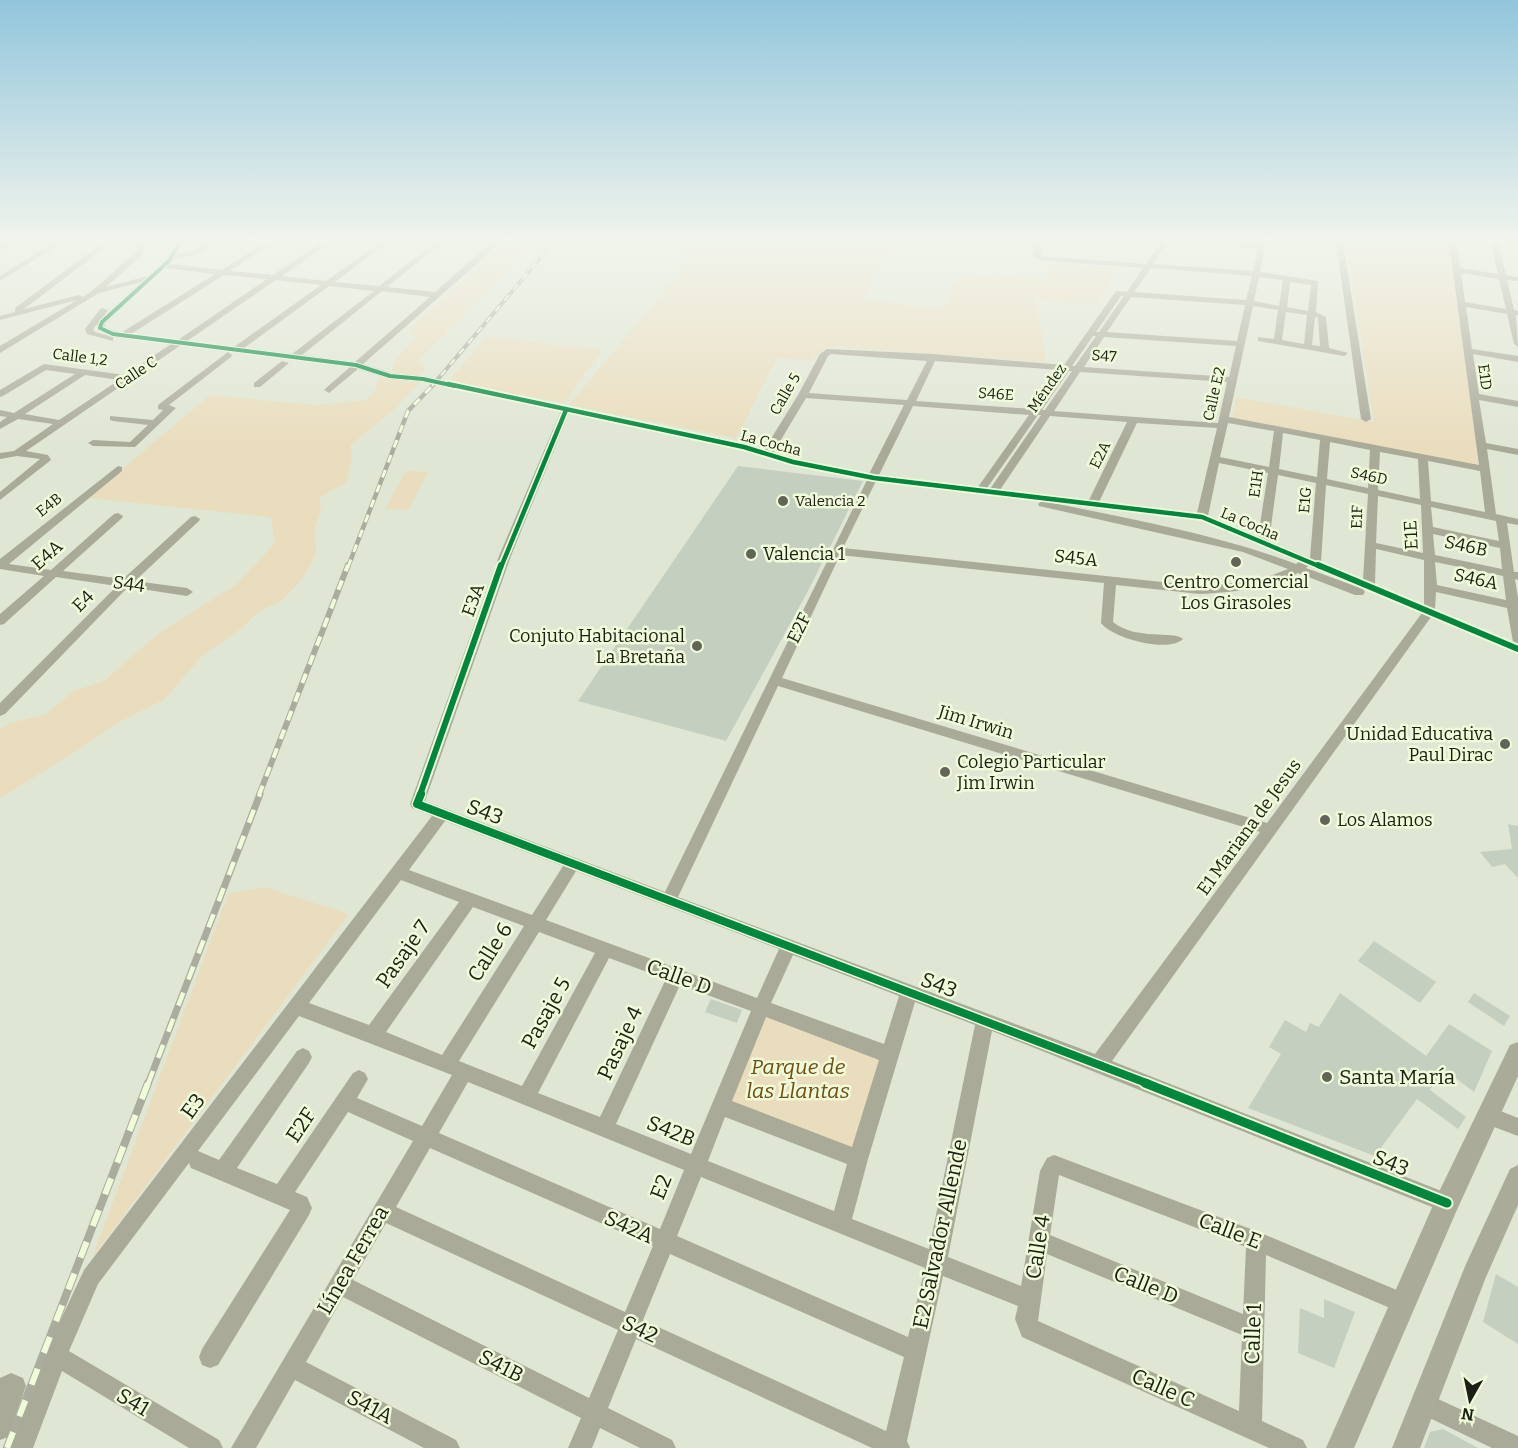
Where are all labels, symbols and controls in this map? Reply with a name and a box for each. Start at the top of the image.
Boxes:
street label: Calle 1,2 [52,345,108,369]
street label: S47 [1091,346,1118,366]
street label: Calle C [111,352,161,394]
street label: Méndez [1024,360,1070,416]
street label: E1D [1474,363,1496,391]
street label: Calle E2 [1199,365,1229,423]
street label: Calle 5 [766,370,804,418]
street label: S46E [977,384,1015,404]
street label: La Cocha [739,426,803,460]
street label: E2A [1086,438,1114,472]
street label: S46D [1349,463,1389,489]
street label: E1H [1245,469,1267,499]
street label: E1G [1295,486,1315,514]
street label: E4B [33,489,65,521]
place label: Valencia 2 [795,492,866,510]
marker: Valencia 2 [776,494,790,508]
street label: La Cocha [1218,504,1282,544]
street label: E1F [1348,504,1366,529]
street label: E1E [1399,520,1423,550]
street label: S46B [1442,531,1490,561]
street label: E4A [27,535,67,575]
place label: Valencia 1 [763,543,846,565]
street label: S45A [1053,545,1099,571]
marker: Valencia 1 [744,547,758,561]
marker: Centro Comercial Los Girasoles [1229,555,1243,569]
street label: S46A [1452,564,1500,594]
street label: S44 [112,571,147,597]
place label: Centro Comercial Los Girasoles [1163,571,1309,614]
street label: E3A [457,580,489,619]
street label: E4 [68,585,99,616]
street label: E2F [782,609,816,647]
place label: Conjuto Habitacional La Bretaña [509,625,685,668]
marker: Conjuto Habitacional La Bretaña [690,639,704,653]
street label: Jim Irwin [935,700,1017,744]
place label: Unidad Educativa Paul Dirac [1346,723,1493,766]
marker: Unidad Educativa Paul Dirac [1498,737,1512,751]
place label: Colegio Particular Jim Irwin [956,751,1105,794]
street label: E1 Mariana de Jesus [1192,754,1306,900]
marker: Colegio Particular Jim Irwin [938,765,952,779]
street label: S43 [463,793,507,831]
place label: Los Alamos [1337,809,1433,831]
marker: Los Alamos [1318,813,1332,827]
street label: Pasaje 7 [370,915,436,993]
street label: Calle 6 [462,918,518,986]
street label: Calle D [643,953,715,1001]
street label: S43 [917,966,961,1004]
street label: Pasaje 5 [516,973,576,1053]
street label: Pasaje 4 [592,1002,648,1084]
park label: Parque de las Llantas [746,1054,850,1104]
place label: Santa María [1339,1064,1456,1090]
marker: Santa María [1320,1070,1334,1084]
street label: E3 [175,1088,211,1124]
street label: E2F [280,1103,322,1147]
street label: S42B [643,1110,699,1152]
street label: E2 Salvador Allende [907,1137,973,1331]
street label: S43 [1369,1144,1413,1182]
street label: E2 [644,1171,678,1203]
street label: Línea Ferrea [311,1201,395,1319]
street label: S42A [600,1205,658,1249]
street label: Calle E [1195,1207,1265,1255]
street label: Calle 4 [1020,1213,1056,1281]
street label: Calle D [1110,1260,1182,1310]
street label: Calle 1 [1239,1303,1267,1365]
street label: S42 [618,1310,662,1348]
street label: S41B [474,1344,528,1388]
street label: Calle C [1128,1363,1198,1413]
north arrow [1440,1370,1500,1430]
street label: S41 [112,1382,154,1422]
street label: S41A [343,1384,398,1430]
text: N [1460,1404,1475,1425]

